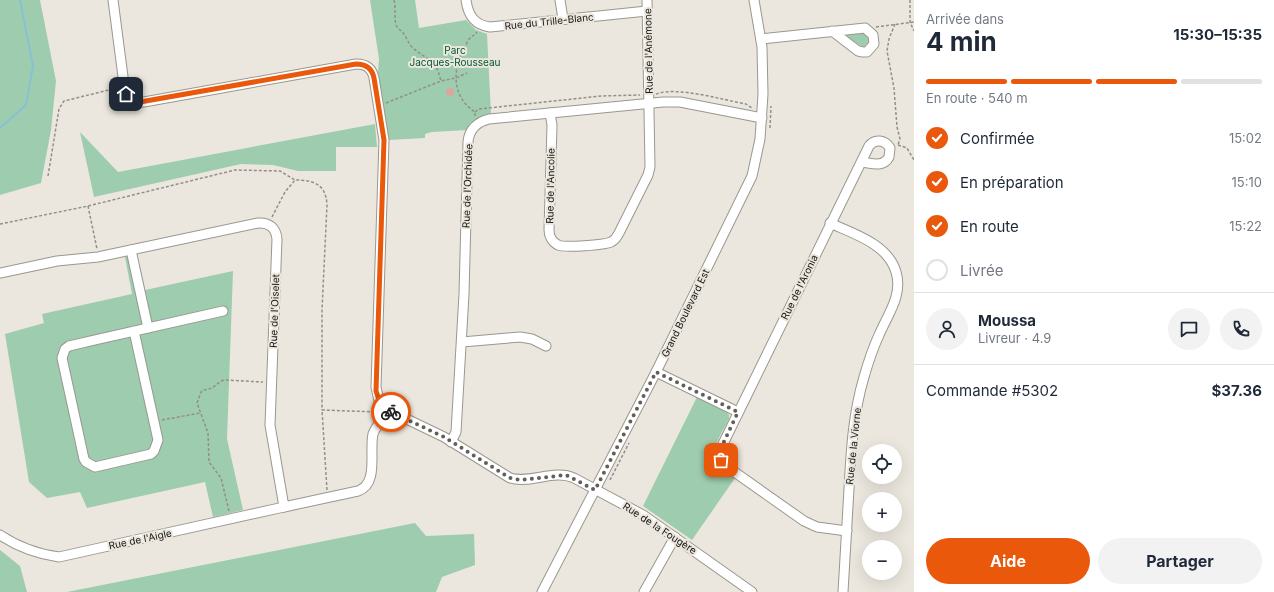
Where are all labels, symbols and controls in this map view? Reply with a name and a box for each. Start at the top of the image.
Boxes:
street label: Rue de l'Anémone [641,8,655,94]
street label: Rue du Trille-Blanc [504,10,594,32]
text: Arrivée dans [926,11,1004,27]
text: 15:30–15:35 [1173,25,1262,44]
text: 4 min [926,26,997,57]
park label: Parc Jacques-Rousseau [410,44,501,68]
pin [109,77,143,111]
icon: home [115,83,137,105]
text: En route · 540 m [926,90,1028,106]
icon: check [926,127,948,149]
text: Confirmée [960,129,1035,148]
text: 15:02 [1229,130,1262,146]
street label: Rue de l'Orchidée [460,144,474,228]
street label: Rue de l'Ancolie [543,148,557,224]
icon: check [926,171,948,193]
text: En préparation [960,173,1064,192]
text: 15:10 [1232,174,1262,190]
icon: check [926,215,948,237]
text: En route [960,217,1019,236]
text: 15:22 [1229,218,1262,234]
street label: Rue de l'Aronia [778,253,820,321]
text: Livrée [960,261,1003,280]
street label: Grand Boulevard Est [658,266,712,359]
street label: Rue de l'Oiselet [267,273,281,348]
button: person [926,308,968,350]
button: chat [1168,308,1210,350]
button: phone [1220,308,1262,350]
text: Moussa [978,311,1036,330]
text: Livreur · 4.9 [978,330,1051,346]
text: Commande #5302 [926,381,1058,400]
text: $37.36 [1212,381,1262,400]
courier [371,392,411,432]
icon: bike [380,401,402,423]
street label: Rue de la Viorne [843,407,863,485]
pin [704,443,738,477]
map controls [862,444,902,580]
button: locate [862,444,902,484]
icon: bag [710,449,732,471]
button: + [862,492,902,532]
street label: Rue de la Fougère [621,500,699,556]
street label: Rue de l'Aigle [107,526,173,552]
button: Aide [926,538,1090,584]
button: Partager [1098,538,1262,584]
button: − [862,540,902,580]

